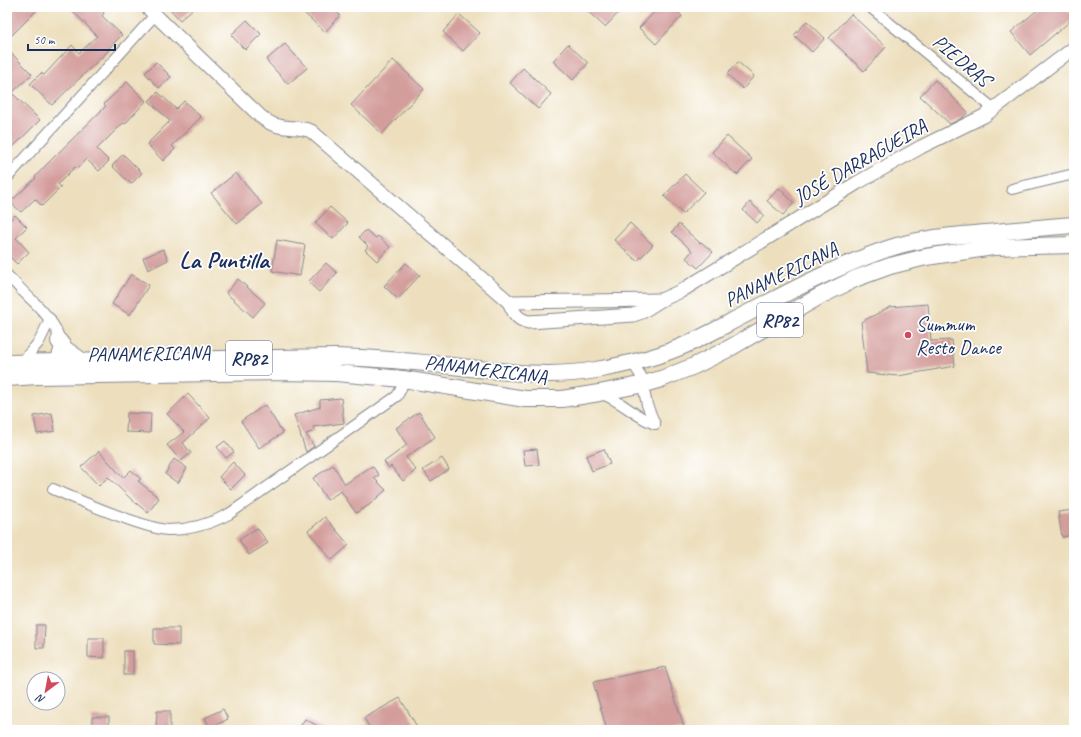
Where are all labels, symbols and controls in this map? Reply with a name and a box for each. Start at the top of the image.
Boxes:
scale bar [28,26,115,52]
street label: PIEDRAS [928,29,999,95]
text: 50 m [34,32,56,48]
street label: JOSÉ DARRAGUEIRA [788,113,932,210]
street label: PANAMERICANA [720,236,843,313]
district label: La Puntilla [179,245,271,275]
road number: RP82 [757,303,803,337]
place label: Summum Resto Dance [916,312,1002,360]
marker: Summum Resto Dance [903,330,913,340]
street label: PANAMERICANA [87,340,212,367]
road number: RP82 [226,341,272,375]
street label: PANAMERICANA [423,350,549,390]
north arrow [26,671,66,711]
text: N [32,691,47,707]

